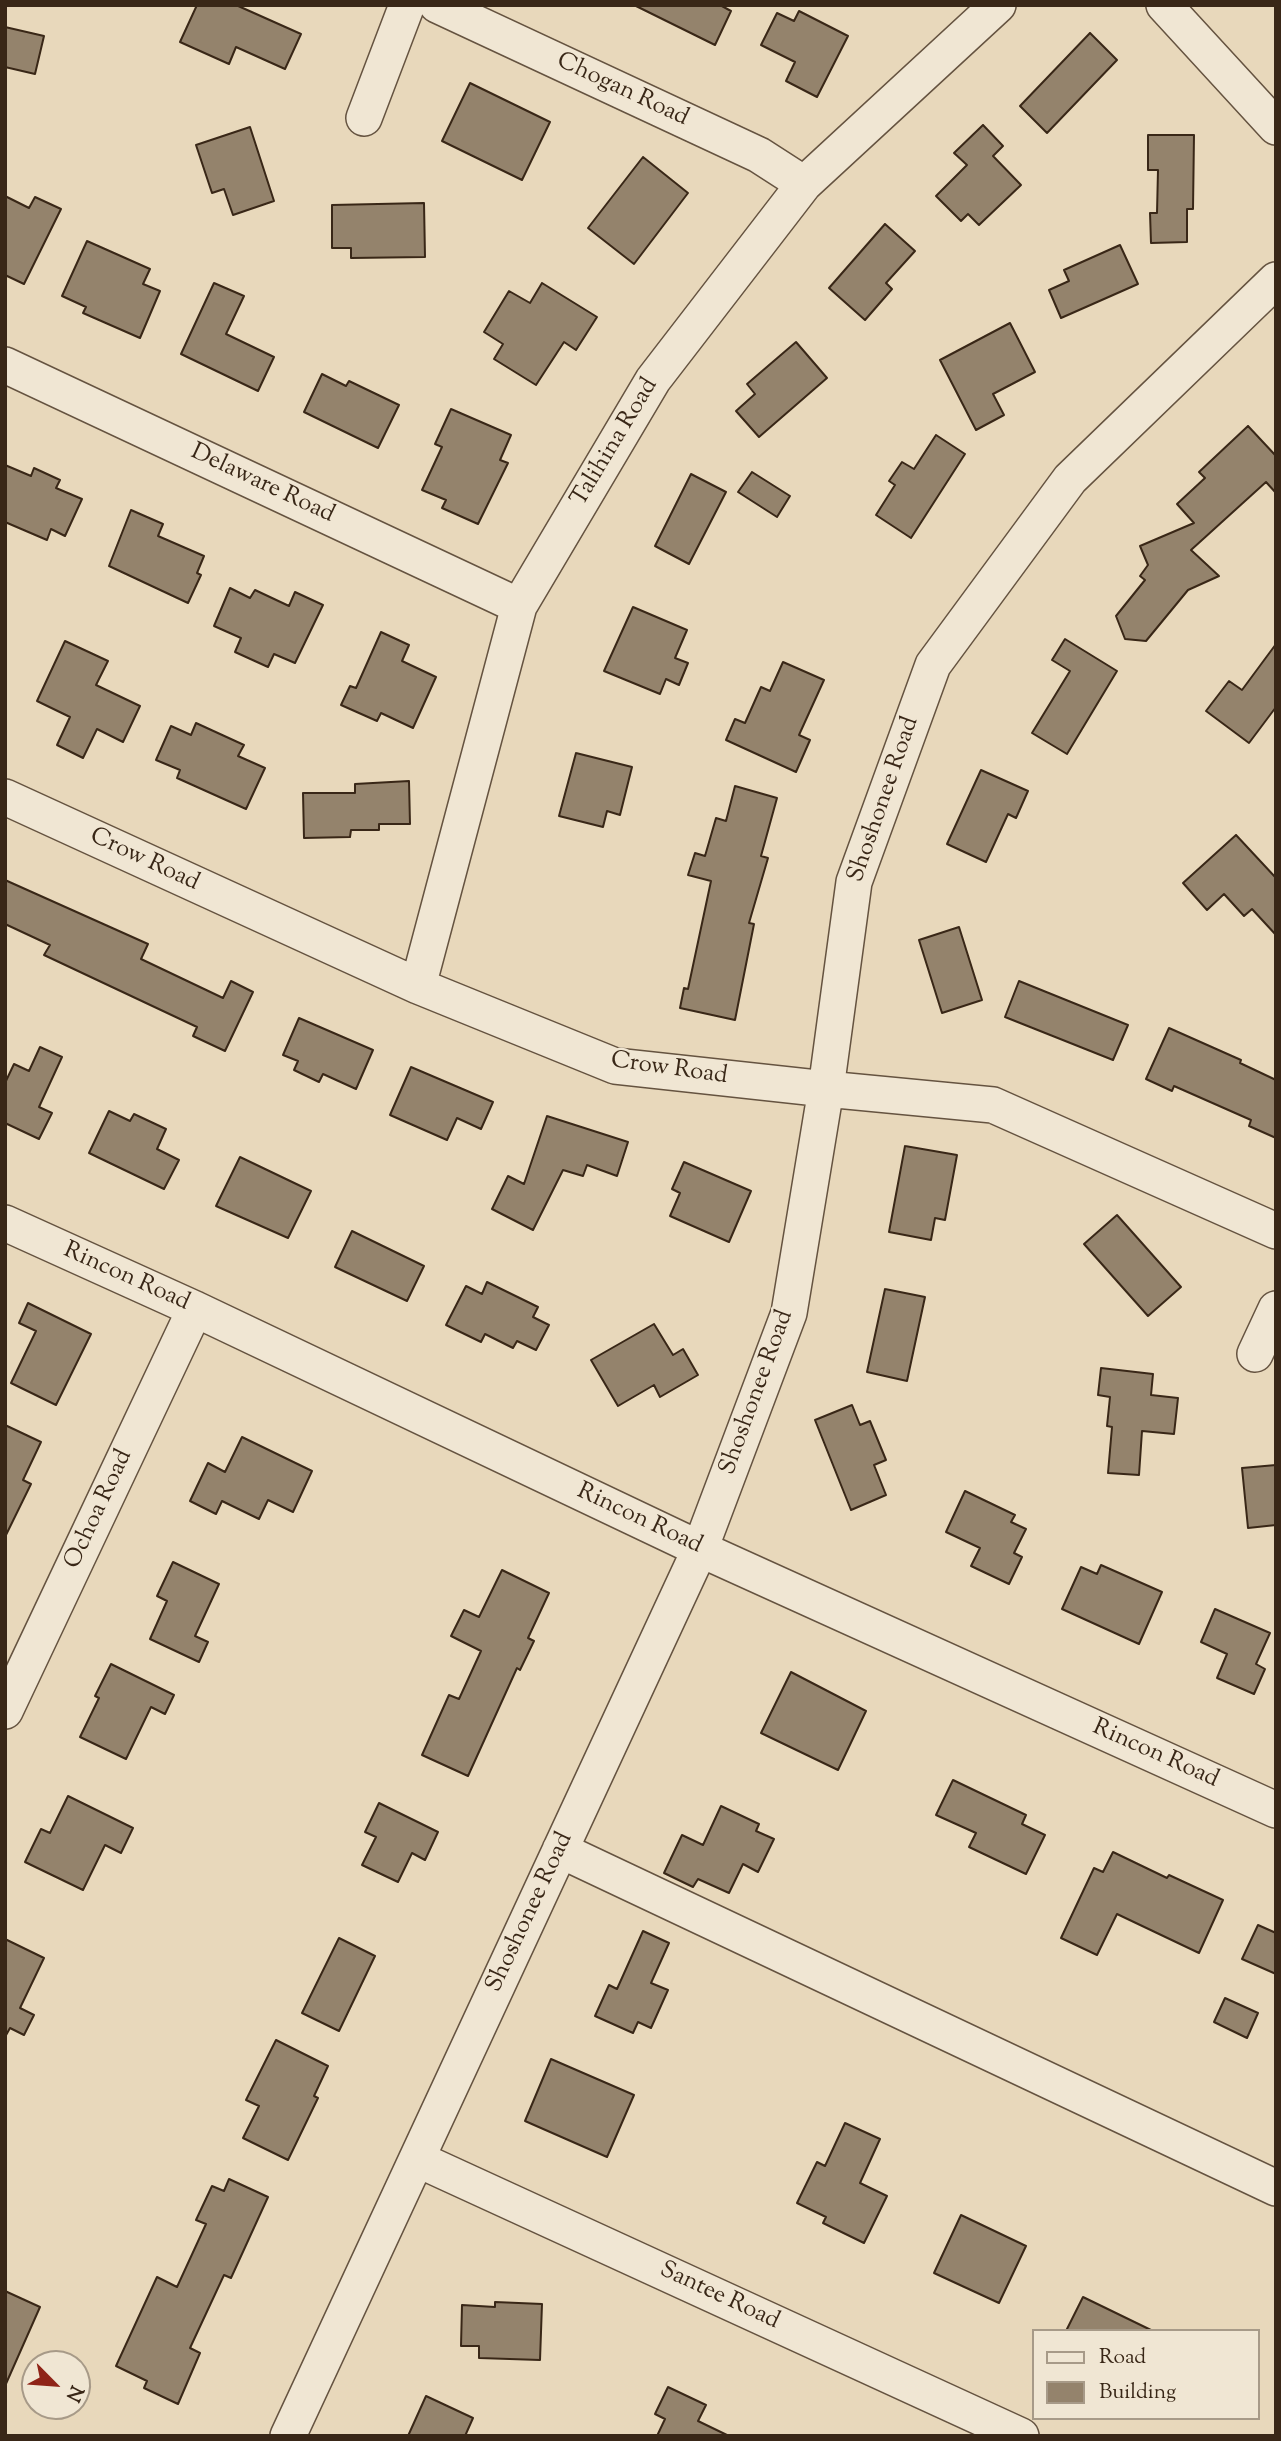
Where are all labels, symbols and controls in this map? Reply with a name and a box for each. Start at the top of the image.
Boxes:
street label: Chogan Road [551,48,693,134]
street label: Talihina Road [566,374,666,512]
street label: Delaware Road [185,439,339,531]
street label: Shoshonee Road [843,713,927,887]
street label: Crow Road [85,823,203,899]
street label: Crow Road [609,1048,729,1092]
street label: Rincon Road [58,1237,194,1319]
street label: Shoshonee Road [715,1307,801,1479]
street label: Ochoa Road [60,1446,140,1574]
street label: Rincon Road [572,1478,706,1562]
street label: Rincon Road [1087,1714,1223,1796]
street label: Shoshonee Road [481,1828,581,1998]
street label: Santee Road [654,2257,784,2337]
legend [1032,2329,1260,2420]
text: Road [1099,2343,1146,2373]
north arrow [21,2350,91,2420]
text: Building [1099,2378,1176,2408]
text: N [58,2381,89,2406]

